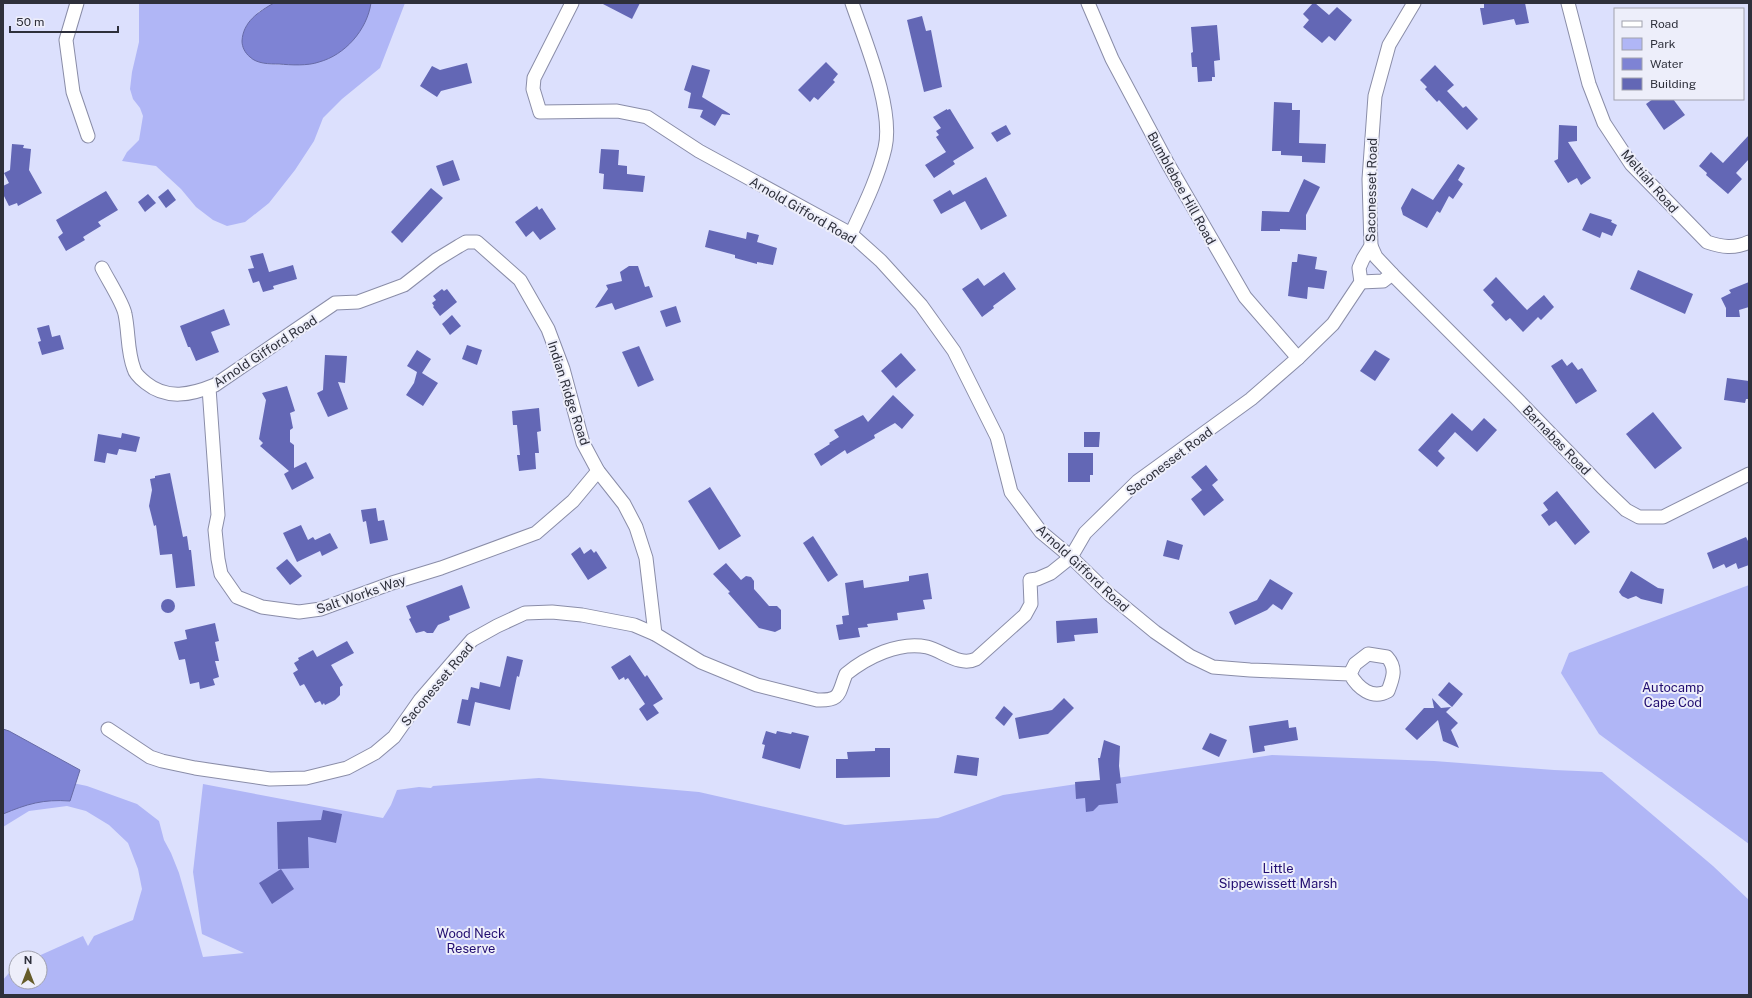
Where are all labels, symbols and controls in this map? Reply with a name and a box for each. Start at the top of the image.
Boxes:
scale bar [10,8,118,34]
legend [1614,8,1744,100]
text: 50 m [16,15,44,29]
text: Road [1650,17,1678,31]
text: Park [1650,37,1676,51]
text: Water [1650,57,1684,71]
text: Building [1650,77,1696,91]
street label: Bumblebee Hill Road [1144,129,1219,247]
street label: Saconesset Road [1363,138,1380,242]
street label: Meltiah Road [1618,147,1681,216]
street label: Arnold Gifford Road [747,174,859,247]
street label: Arnold Gifford Road [211,312,320,390]
street label: Indian Ridge Road [545,339,592,447]
street label: Barnabas Road [1520,402,1594,478]
street label: Saconesset Road [1123,424,1215,499]
street label: Arnold Gifford Road [1034,522,1132,615]
street label: Salt Works Way [314,572,408,617]
street label: Saconesset Road [398,640,477,729]
park label: Autocamp Cape Cod [1642,680,1704,710]
park label: Little Sippewissett Marsh [1219,861,1337,891]
park label: Wood Neck Reserve [437,926,505,956]
north arrow [8,950,48,990]
text: N [24,954,32,966]

